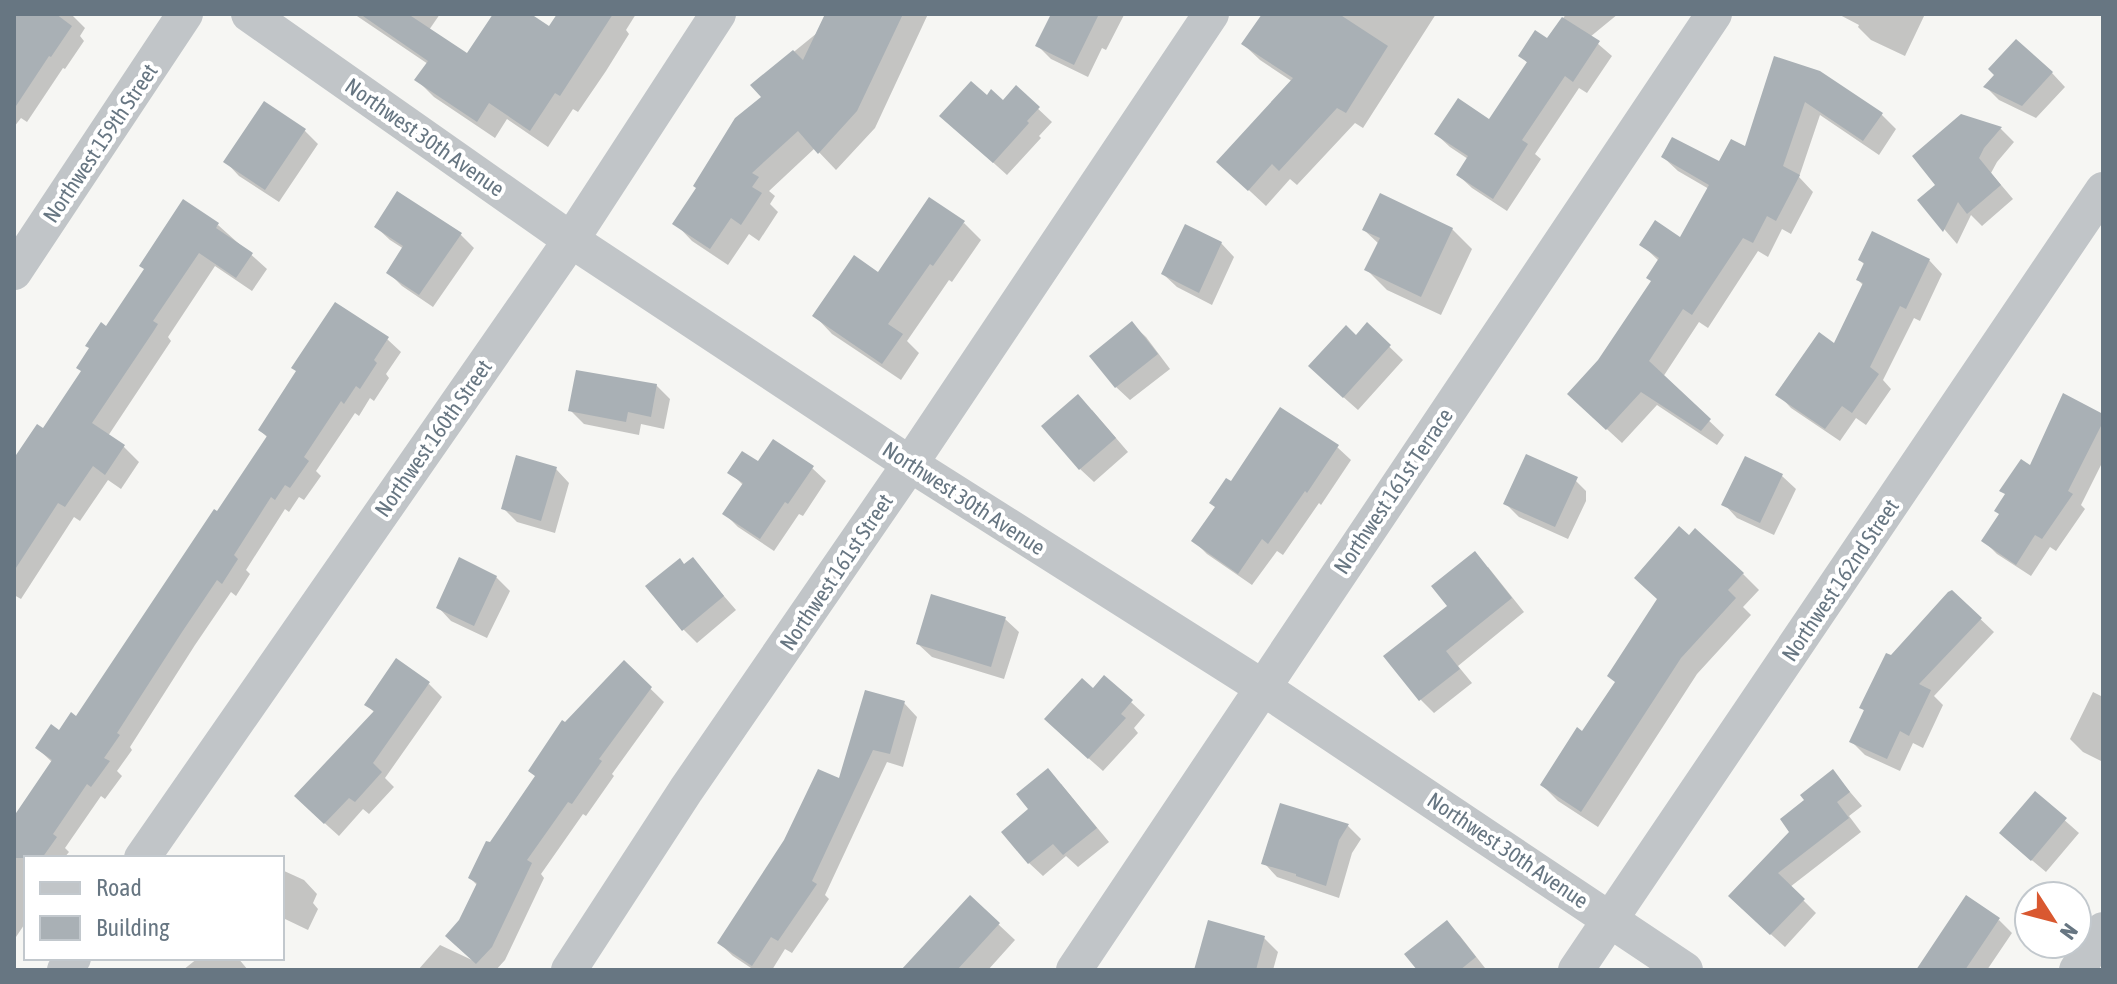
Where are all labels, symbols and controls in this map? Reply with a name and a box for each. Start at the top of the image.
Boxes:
street label: Northwest 159th Street [37,59,163,227]
street label: Northwest 30th Avenue [340,72,510,202]
street label: Northwest 160th Street [369,354,497,522]
street label: Northwest 161st Terrace [1328,403,1458,579]
street label: Northwest 30th Avenue [878,436,1050,560]
street label: Northwest 161st Street [774,489,898,655]
street label: Northwest 162nd Street [1776,494,1904,666]
street label: Northwest 30th Avenue [1423,787,1593,913]
legend [24,856,284,960]
text: Road [96,874,142,901]
north arrow [2013,880,2093,960]
text: Building [96,914,170,941]
text: N [2055,919,2084,945]

